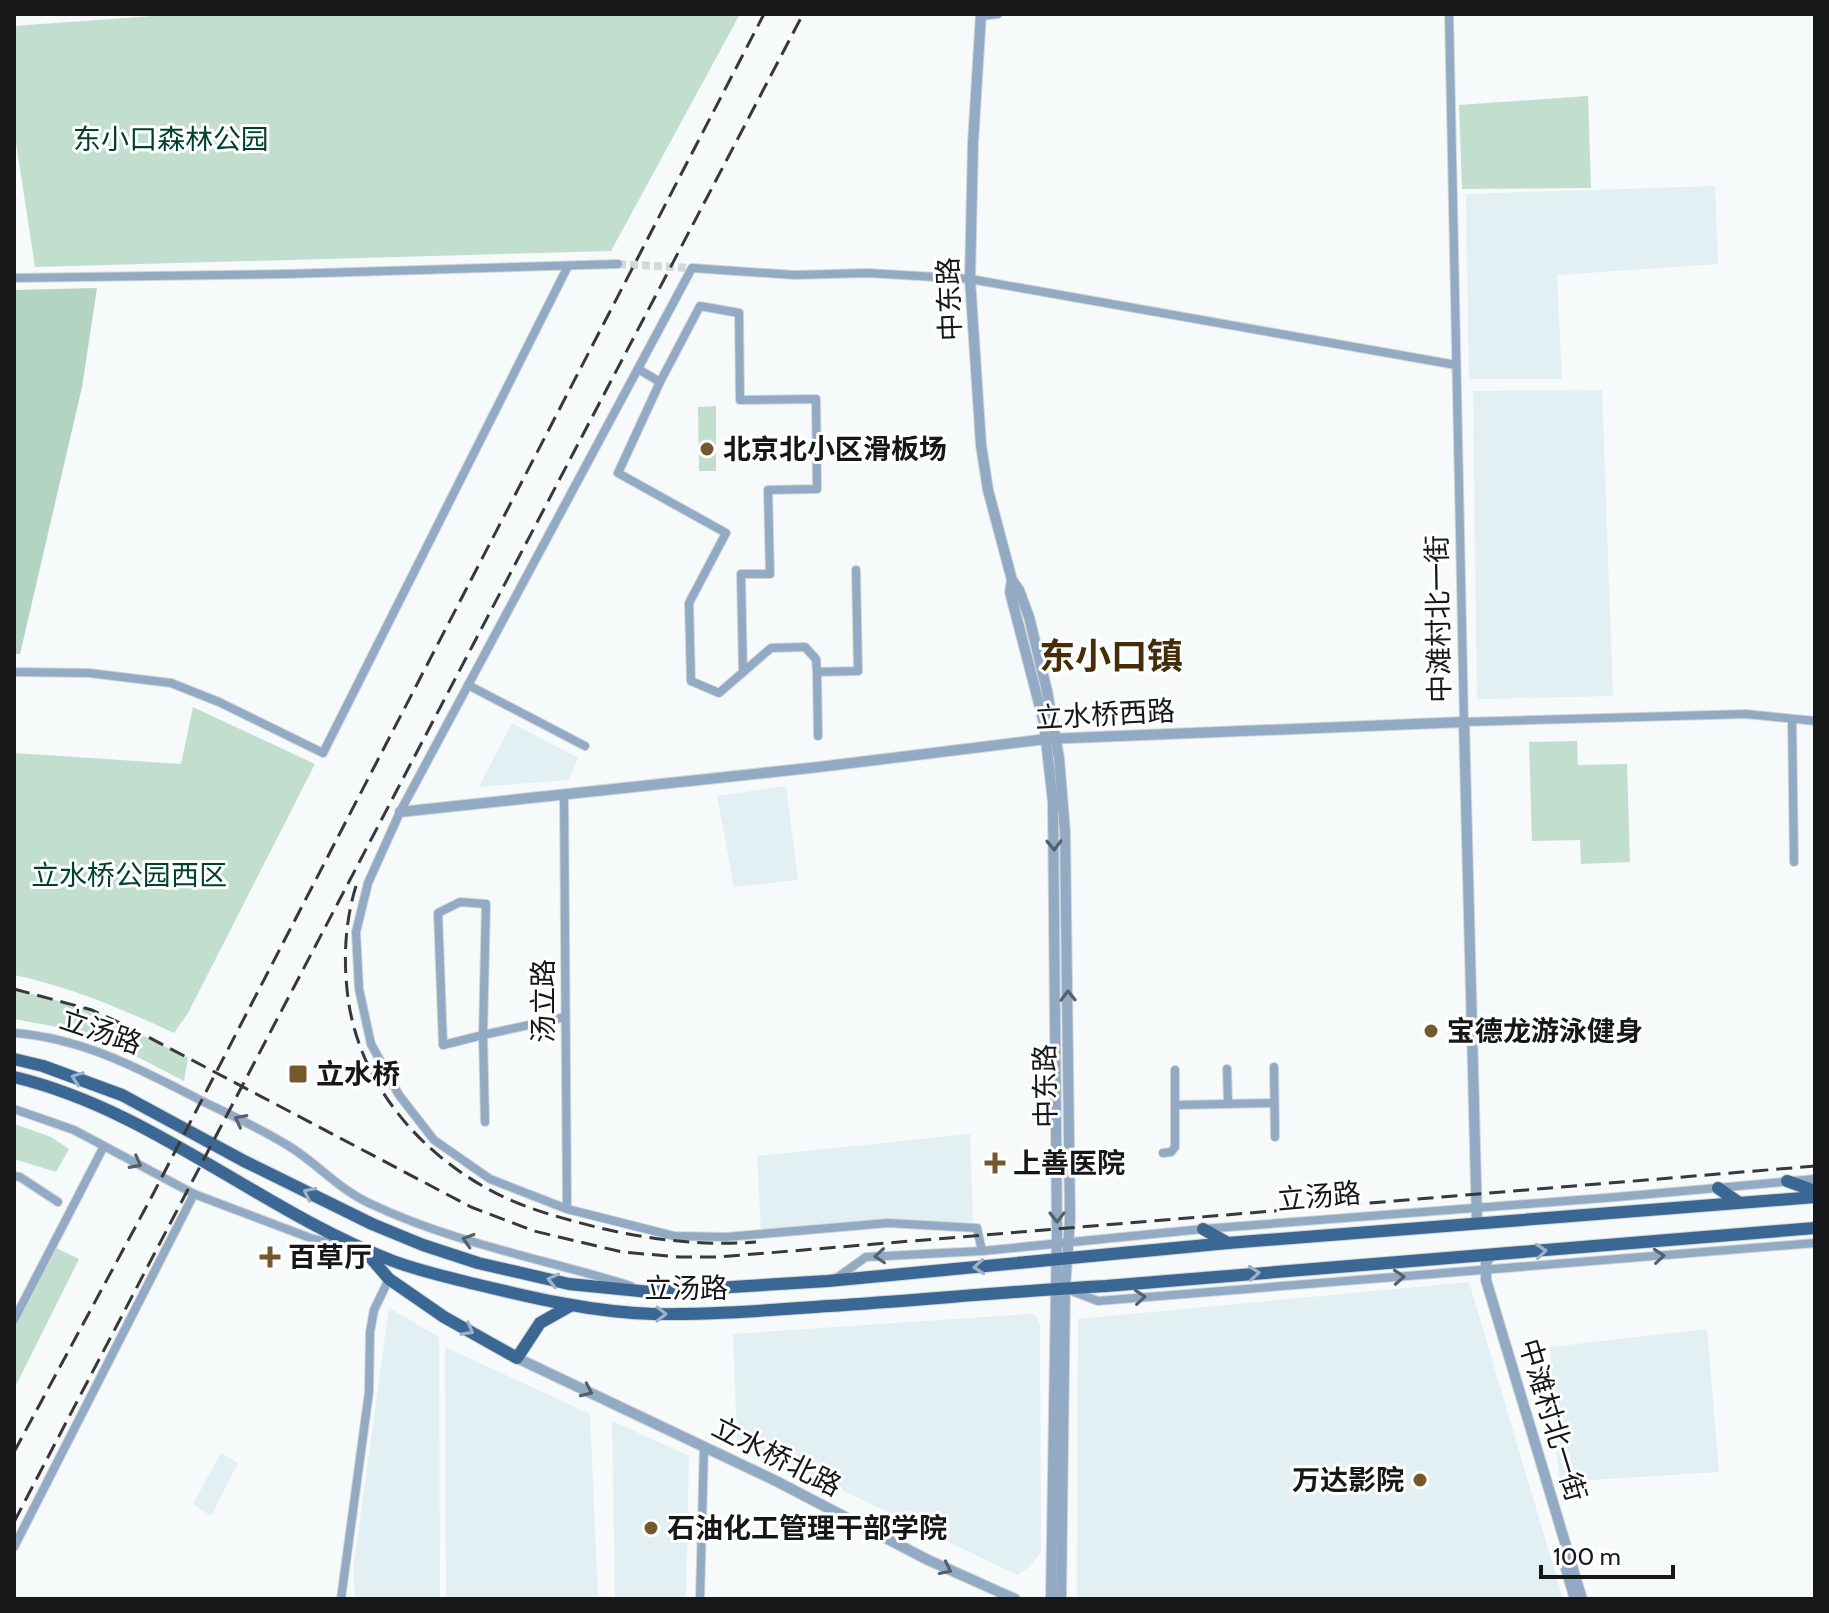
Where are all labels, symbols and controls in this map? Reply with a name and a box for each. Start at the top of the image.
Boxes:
park label: 东小口森林公园 [73,122,269,156]
street label: 中东路 [931,256,967,342]
place label: 北京北小区滑板场 [723,432,947,466]
marker: 北京北小区滑板场 [698,440,716,458]
street label: 中滩村北一街 [1420,535,1456,703]
district label: 东小口镇 [1039,634,1183,678]
street label: 立水桥西路 [1034,693,1176,735]
one-way arrow [1045,839,1063,852]
park label: 立水桥公园西区 [31,858,227,892]
street label: 汤立路 [526,959,560,1043]
one-way arrow [1059,989,1077,1002]
street label: 立汤路 [56,1001,146,1061]
place label: 宝德龙游泳健身 [1447,1014,1643,1048]
marker: 宝德龙游泳健身 [1422,1022,1440,1040]
street label: 中东路 [1027,1044,1063,1128]
place label: 立水桥 [316,1057,400,1091]
marker: 立水桥 [287,1063,309,1085]
one-way arrow [70,1072,84,1088]
one-way arrow [233,1115,248,1130]
place label: 上善医院 [1013,1146,1125,1180]
marker: 上善医院 [984,1152,1006,1174]
one-way arrow [128,1153,142,1169]
street label: 立汤路 [1276,1175,1362,1217]
one-way arrow [303,1187,318,1203]
one-way arrow [1048,1211,1066,1224]
one-way arrow [462,1233,476,1249]
place label: 百草厅 [288,1240,372,1274]
one-way arrow [1535,1243,1548,1260]
marker: 百草厅 [259,1246,281,1268]
one-way arrow [873,1247,886,1264]
one-way arrow [1653,1248,1666,1265]
one-way arrow [972,1258,985,1275]
one-way arrow [1248,1265,1261,1282]
one-way arrow [1393,1269,1406,1286]
street label: 立汤路 [644,1271,728,1305]
one-way arrow [547,1272,561,1289]
one-way arrow [1134,1289,1147,1306]
one-way arrow [655,1305,668,1323]
one-way arrow [459,1320,474,1336]
street label: 中滩村北一街 [1512,1335,1594,1505]
one-way arrow [579,1381,594,1397]
street label: 立水桥北路 [707,1409,847,1503]
place label: 万达影院 [1292,1463,1404,1497]
marker: 万达影院 [1411,1471,1429,1489]
place label: 石油化工管理干部学院 [667,1511,947,1545]
marker: 石油化工管理干部学院 [642,1519,660,1537]
scale bar [1541,1529,1673,1579]
text: 100 m [1553,1542,1621,1571]
one-way arrow [937,1559,952,1575]

